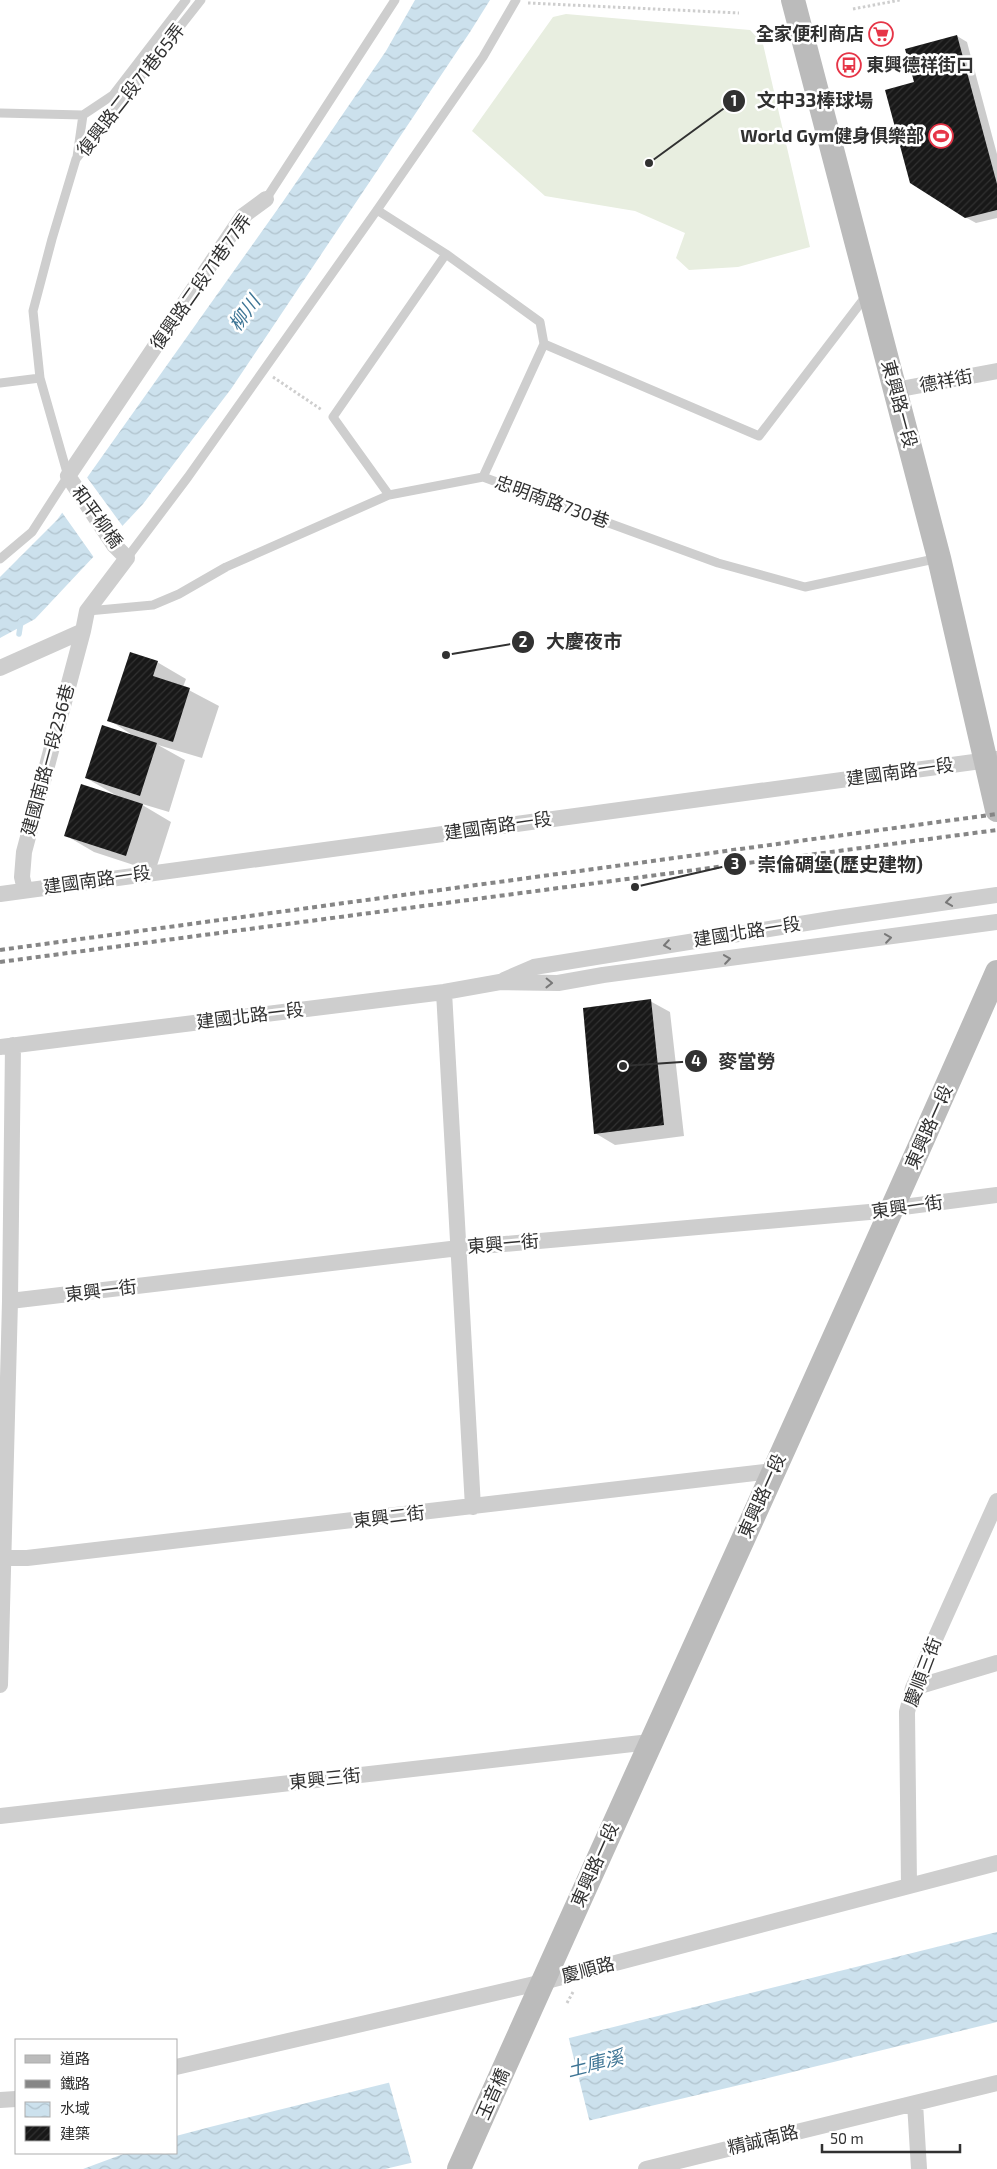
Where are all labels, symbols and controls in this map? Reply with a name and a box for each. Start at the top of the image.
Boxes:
street label: 復興路二段71巷65弄 [72,19,189,160]
supermarket icon: 全家便利商店 [868,21,894,47]
place label: 全家便利商店 [756,22,864,44]
bus stop icon: 東興德祥街口 [836,52,862,78]
place label: 東興德祥街口 [866,53,974,75]
callout: 文中33棒球場 [721,84,883,118]
text: 文中33棒球場 [757,88,873,111]
text: 1 [731,91,737,109]
sports icon: World Gym健身俱樂部 [928,123,954,149]
place label: World Gym健身俱樂部 [740,124,924,146]
street label: 復興路二段71巷77弄 [145,209,255,354]
water label: 柳川 [223,289,265,335]
street label: 東興路一段 [878,357,922,450]
street label: 德祥街 [917,364,974,396]
street label: 忠明南路730巷 [492,470,613,532]
street label: 和平柳橋 [68,481,128,552]
callout: 大慶夜市 [511,625,632,659]
text: 大慶夜市 [546,629,622,652]
text: 2 [519,632,528,650]
street label: 建國南路一段236巷 [16,681,78,838]
street label: 建國南路一段 [845,753,955,789]
street label: 建國南路一段 [443,807,553,843]
callout: 崇倫碉堡(歷史建物) [722,847,933,881]
text: 崇倫碉堡(歷史建物) [757,852,923,875]
text: 3 [731,854,739,872]
street label: 建國南路一段 [42,861,152,897]
one-way arrow [944,896,953,906]
street label: 建國北路一段 [692,912,802,950]
one-way arrow [884,933,892,943]
one-way arrow [663,940,671,950]
one-way arrow [723,954,731,965]
one-way arrow [545,978,553,988]
street label: 建國北路一段 [195,998,305,1033]
callout: 麥當勞 [684,1044,786,1078]
text: 麥當勞 [718,1049,776,1072]
text: 4 [691,1051,701,1069]
street label: 東興路一段 [900,1081,956,1172]
street label: 東興一街 [870,1190,944,1222]
street label: 東興一街 [466,1229,540,1257]
street label: 東興一街 [64,1275,138,1305]
street label: 東興路一段 [733,1450,789,1541]
street label: 東興二街 [352,1501,426,1531]
street label: 慶順三街 [899,1634,945,1709]
street label: 東興三街 [288,1763,362,1793]
street label: 東興路一段 [566,1819,622,1910]
street label: 慶順路 [559,1951,617,1987]
legend [15,2039,178,2154]
water label: 土庫溪 [564,2044,628,2081]
text: 道路 [60,2049,90,2067]
street label: 玉音橋 [471,2064,513,2123]
text: 鐵路 [60,2074,90,2092]
text: 水域 [60,2099,90,2117]
street label: 精誠南路 [725,2120,800,2158]
scale bar [822,2122,960,2154]
text: 建築 [60,2124,90,2142]
text: 50 m [830,2129,864,2147]

